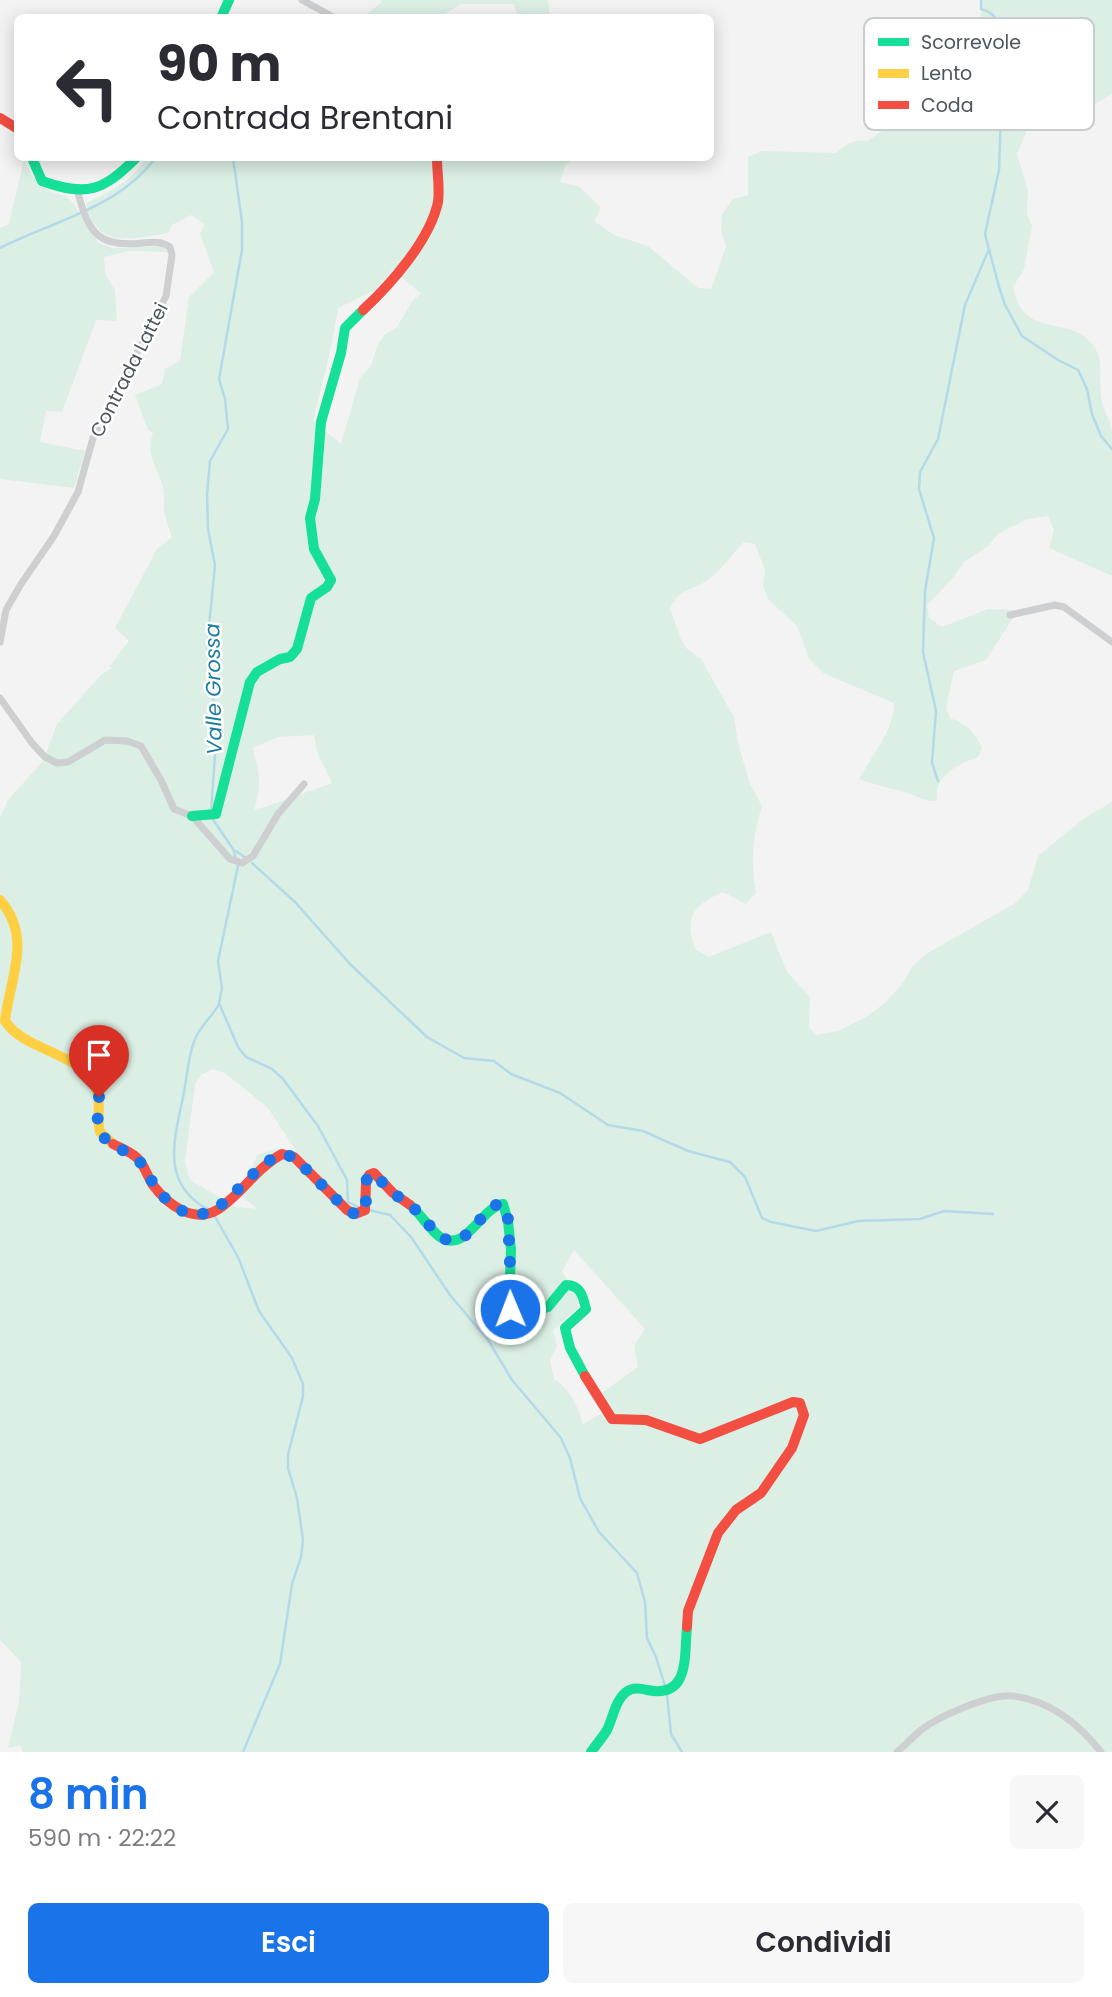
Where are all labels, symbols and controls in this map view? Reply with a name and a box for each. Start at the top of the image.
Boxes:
legend [864,18,1094,130]
text: Scorrevole [921,29,1021,56]
text: 90 m [157,30,281,98]
icon: left [42,42,133,133]
text: Lento [921,60,972,87]
text: Coda [921,92,974,119]
text: Contrada Brentani [157,95,453,140]
street label: Contrada Lattei [83,298,175,442]
water label: Valle Grossa [197,623,229,755]
pin [69,1025,129,1097]
icon: arrive [80,1036,118,1074]
position arrow [473,1272,547,1346]
text: 8 min [28,1765,148,1824]
button: close [1010,1775,1084,1849]
text: 590 m · 22:22 [28,1822,176,1854]
button: Esci [28,1903,549,1983]
button: Condividi [563,1903,1084,1983]

